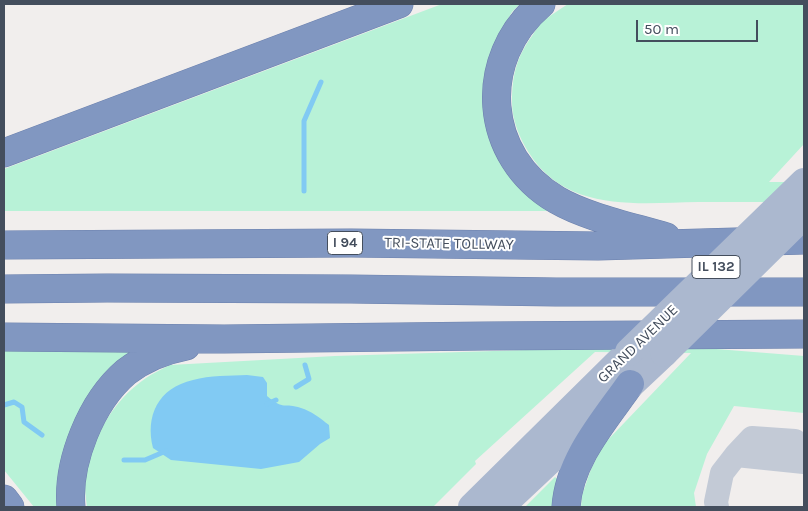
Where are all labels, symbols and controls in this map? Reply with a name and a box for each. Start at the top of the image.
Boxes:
scale bar [638,10,760,42]
text: 50 m [644,20,679,38]
road number: I 94 [328,232,362,254]
street label: TRI-STATE TOLLWAY [384,234,514,254]
road number: IL 132 [692,256,740,278]
street label: GRAND AVENUE [594,301,682,387]

